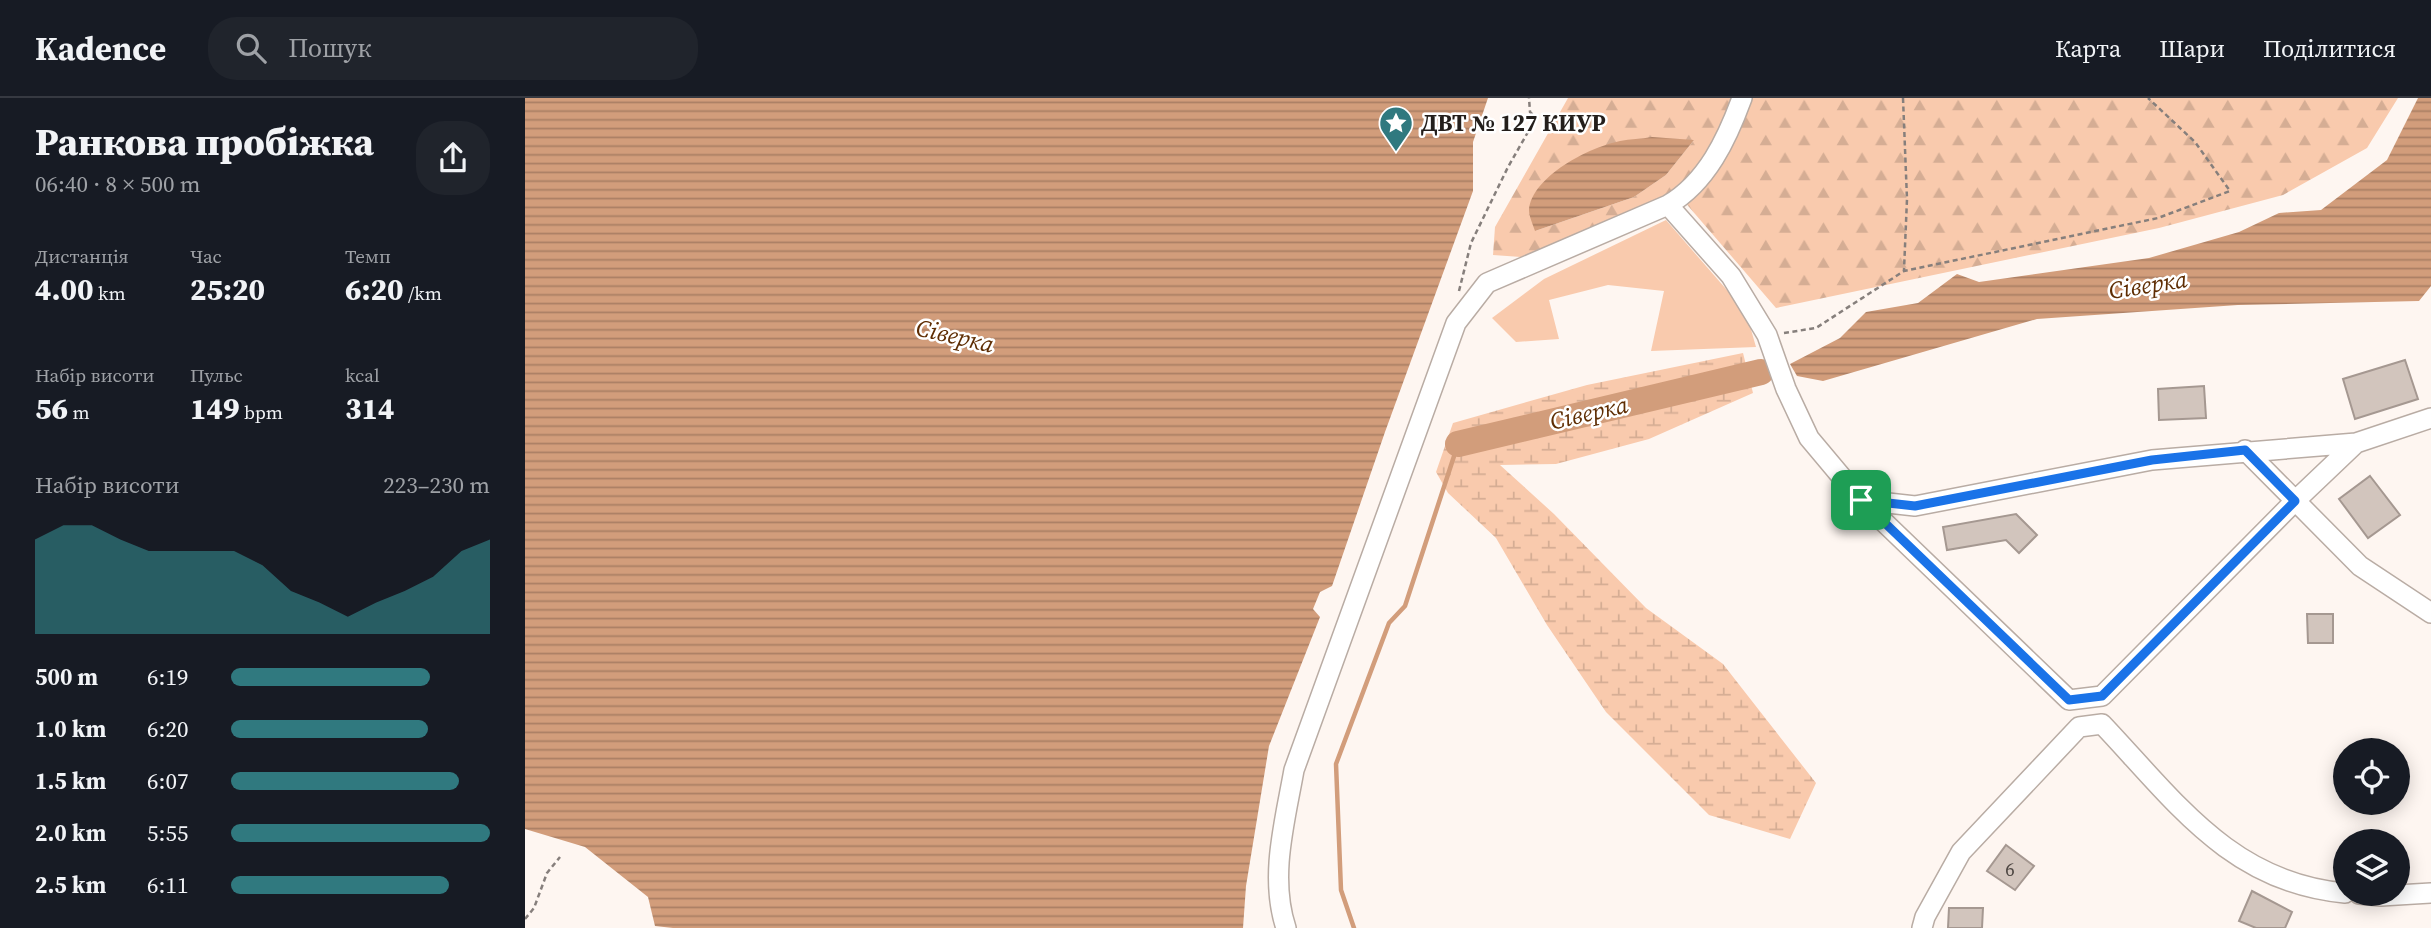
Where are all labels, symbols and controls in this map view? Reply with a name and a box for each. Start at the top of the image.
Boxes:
search box [208,17,698,80]
text: Kadence [35,26,166,71]
icon: search [232,29,270,67]
text: Пошук [288,30,372,66]
text: Карта [2055,32,2121,65]
text: Шари [2159,32,2225,65]
text: Поділитися [2263,32,2396,65]
place icon: ДВТ № 127 КИУР [1377,104,1415,153]
place label: ДВТ № 127 КИУР [1421,107,1606,139]
text: Ранкова пробіжка [35,116,374,168]
button: share [416,121,490,195]
text: 06:40 · 8 × 500 m [35,168,201,200]
text: Дистанція [35,243,129,269]
text: Час [190,243,222,269]
text: Темп [345,243,391,269]
water label: Сіверка [2106,262,2190,307]
text: 4.00 [35,269,94,310]
text: 25:20 [190,269,265,310]
text: 6:20 [345,269,404,310]
text: km [94,280,126,306]
text: /km [404,280,442,306]
water label: Сіверка [913,311,998,361]
text: Набір висоти [35,362,154,388]
text: Пульс [190,362,243,388]
text: kcal [345,362,380,388]
water label: Сіверка [1547,387,1632,437]
text: 56 [35,388,68,429]
text: 149 [190,388,240,429]
text: 314 [345,388,395,429]
text: m [68,399,90,425]
text: bpm [240,399,283,425]
text: Набір висоти [35,469,180,501]
text: 223–230 m [383,469,490,501]
pin [1831,470,1891,530]
icon: arrive [1842,481,1880,519]
text: 500 m [35,661,98,693]
text: 6:19 [147,661,188,693]
text: 1.0 km [35,713,106,745]
text: 6:20 [147,713,188,745]
map controls [2333,738,2410,906]
button: locate [2333,738,2410,815]
text: 1.5 km [35,765,106,797]
text: 6:07 [147,765,188,797]
text: 2.0 km [35,817,106,849]
text: 5:55 [147,817,188,849]
button: layers [2333,829,2410,906]
house number: 6 [2005,856,2015,882]
text: 2.5 km [35,869,106,901]
text: 6:11 [147,869,188,901]

